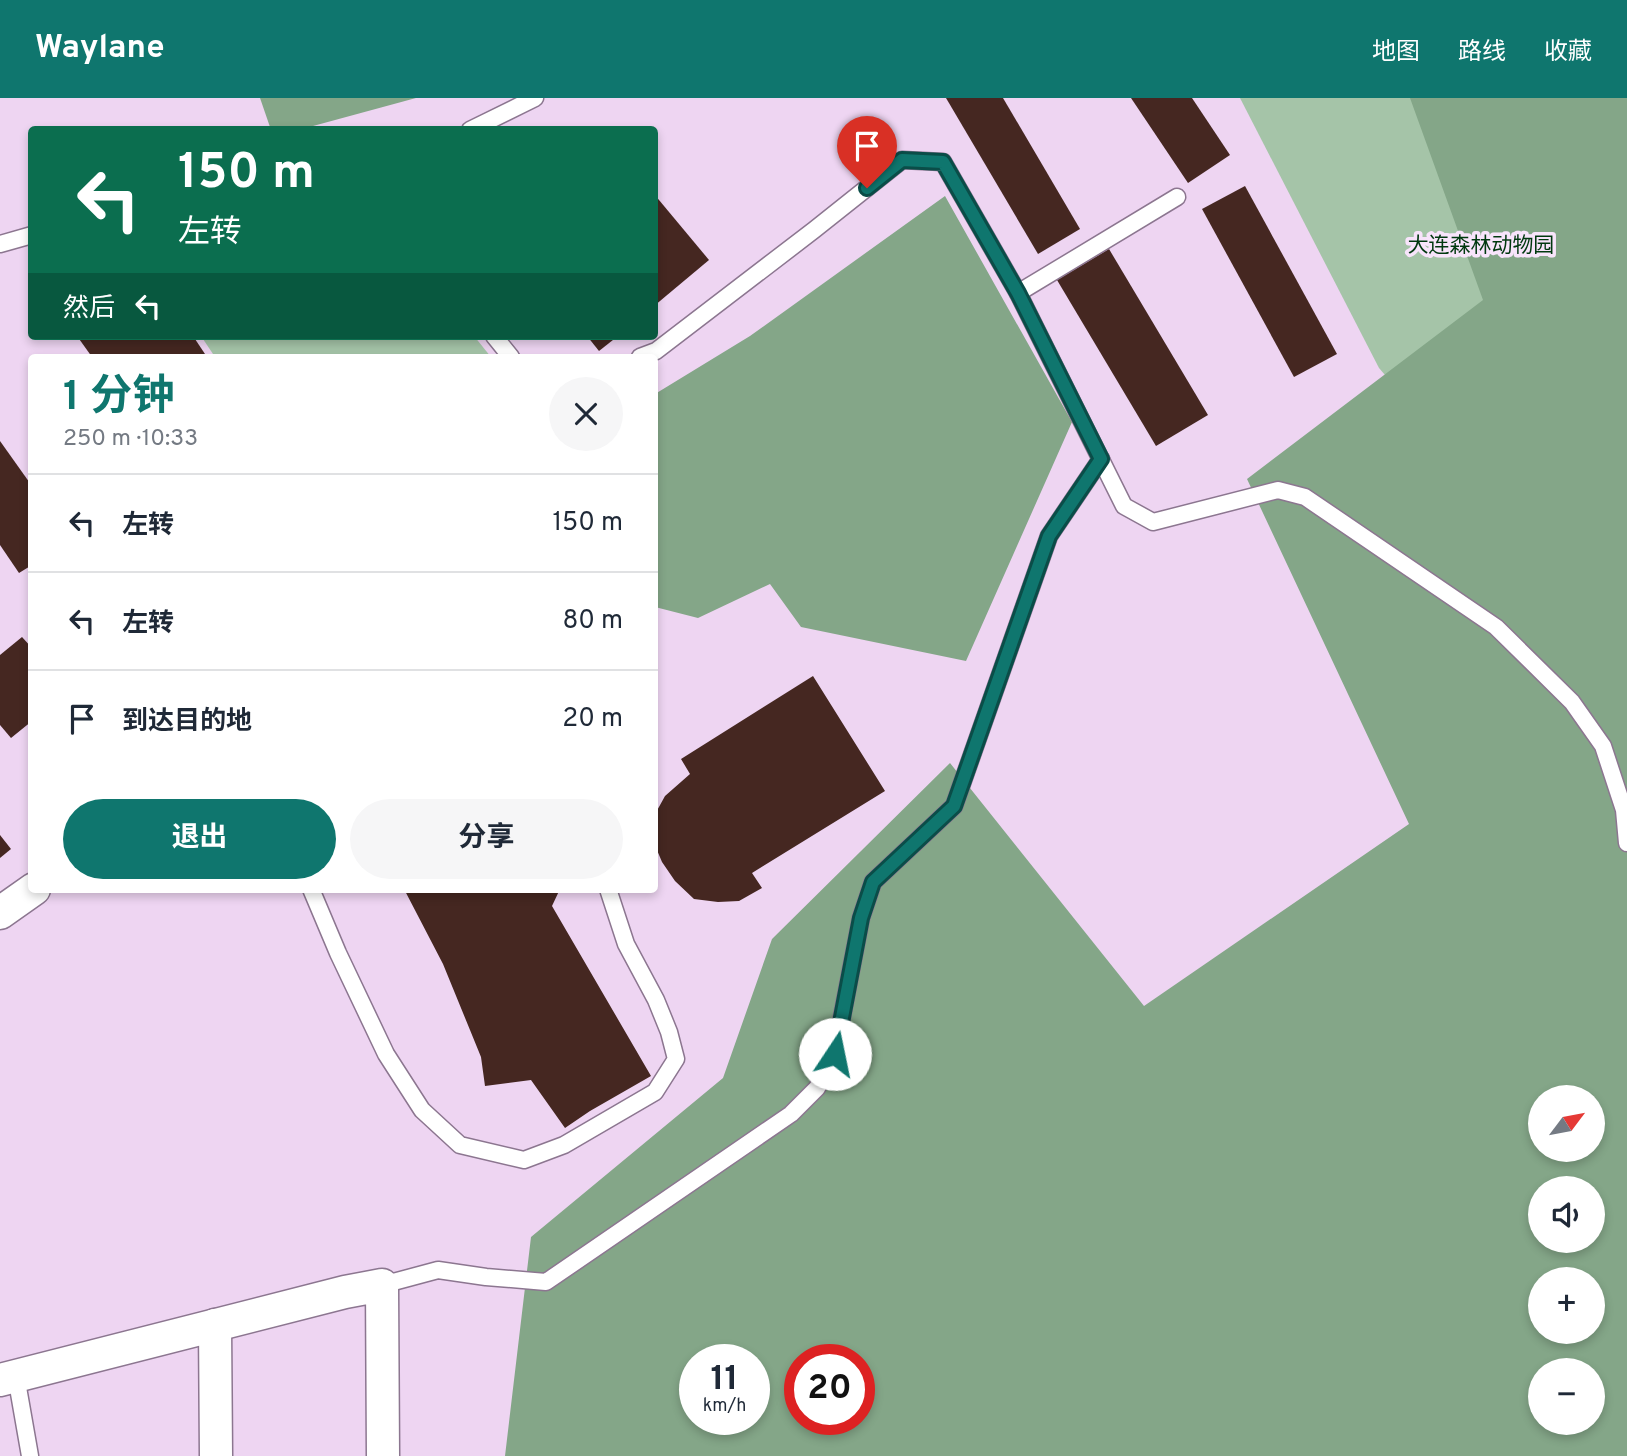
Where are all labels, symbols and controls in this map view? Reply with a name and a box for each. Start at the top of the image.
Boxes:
text: Waylane [35,28,165,70]
text: 地图 [1372,38,1420,68]
text: 路线 [1458,38,1506,68]
text: 收藏 [1544,38,1592,68]
pin [837,116,897,188]
icon: arrive [848,127,886,165]
text: 150 m [178,144,315,206]
icon: left [63,154,154,245]
text: 左转 [178,214,242,254]
park label: 大连森林动物园 [1408,233,1555,260]
icon: left [129,287,167,325]
text: 然后 [63,293,115,326]
text: 1 分钟 [63,372,174,425]
button: close [549,377,623,451]
text: 250 m · 10:33 [63,425,198,454]
icon: left [63,504,101,542]
text: 150 m [552,507,623,540]
text: 左转 [122,510,174,543]
icon: left [63,602,101,640]
text: 80 m [563,605,623,638]
text: 左转 [122,608,174,641]
icon: arrive [63,700,101,738]
text: 20 m [562,703,623,736]
text: 到达目的地 [122,706,252,739]
button: 退出 [63,799,336,879]
button: 分享 [350,799,623,879]
position arrow [798,1017,872,1091]
north arrow [1528,1085,1605,1162]
map controls [1528,1085,1605,1435]
button: sound [1528,1176,1605,1253]
button: + [1528,1267,1605,1344]
speed limit sign: 20 [784,1344,875,1435]
text: 11 [711,1358,739,1402]
button: − [1528,1358,1605,1435]
text: km/h [703,1395,746,1418]

